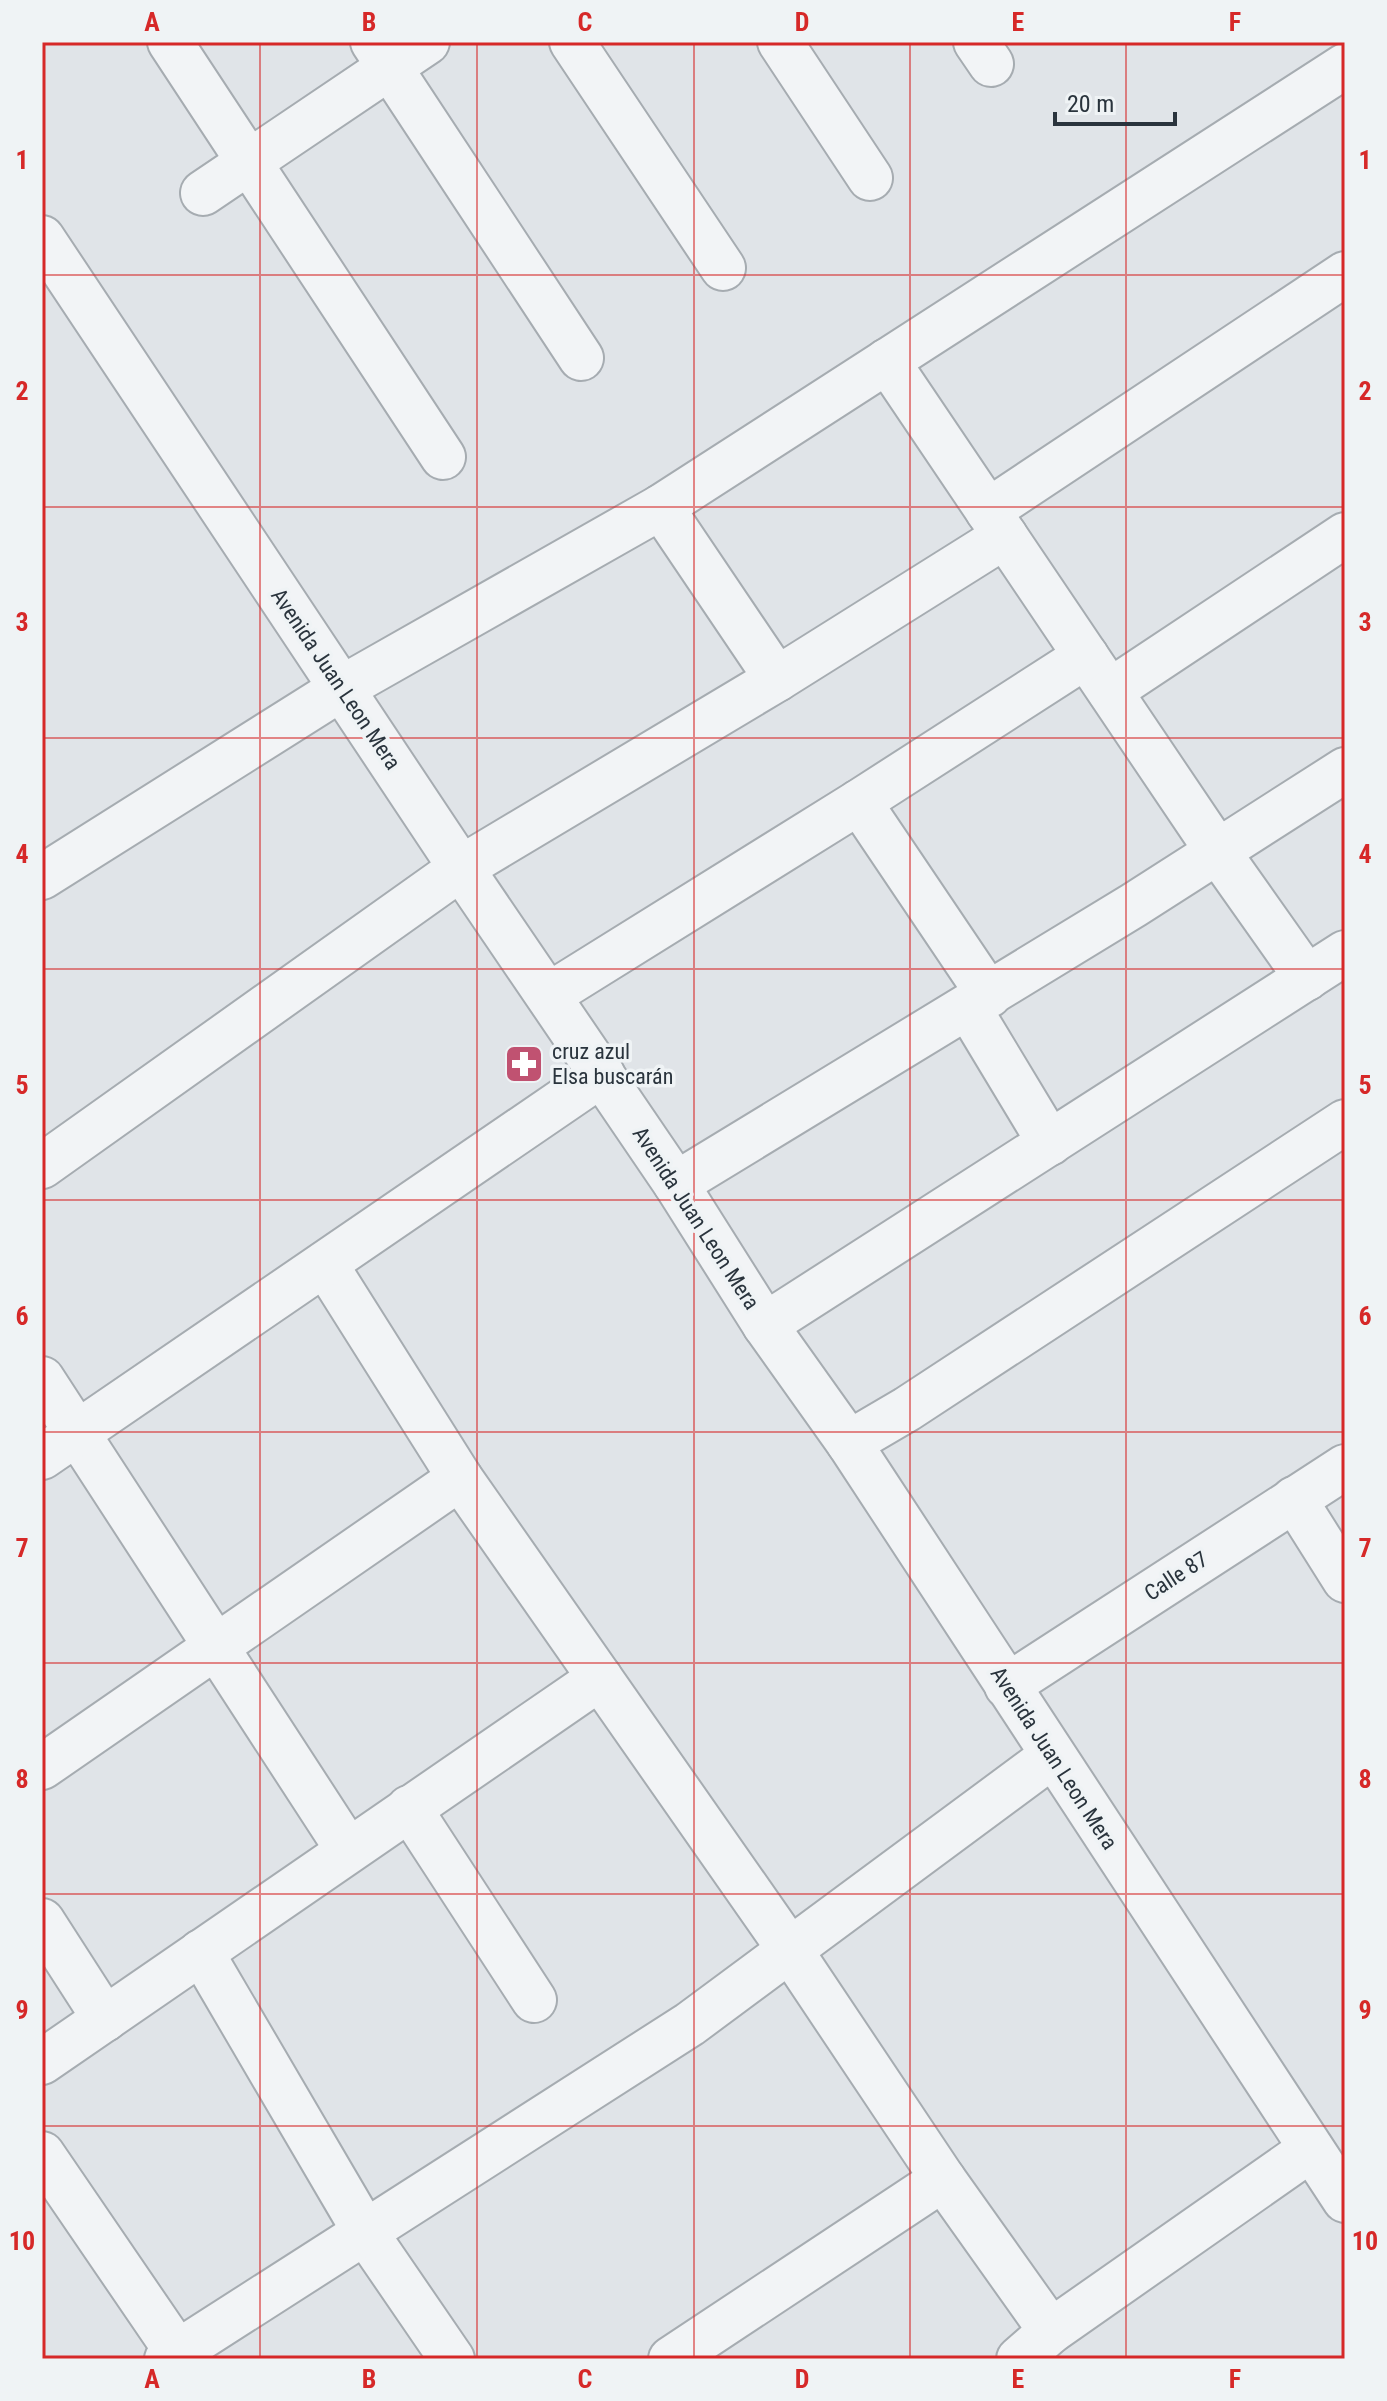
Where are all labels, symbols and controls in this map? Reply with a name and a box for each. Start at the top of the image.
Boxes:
text: A [144,7,160,37]
text: B [362,7,376,37]
text: C [578,7,593,37]
text: D [795,7,809,37]
text: E [1012,7,1025,37]
text: F [1229,7,1241,37]
scale bar [1055,76,1175,126]
text: 20 m [1067,90,1114,118]
text: 1 [15,145,29,175]
text: 1 [1358,145,1372,175]
text: 2 [15,376,29,406]
text: 2 [1358,376,1372,406]
street label: Avenida Juan Leon Mera [266,584,406,774]
text: 3 [15,607,29,637]
text: 3 [1358,607,1372,637]
text: 4 [15,839,29,869]
text: 4 [1358,839,1372,869]
place label: cruz azul Elsa buscarán [552,1039,673,1089]
pharmacy icon: cruz azul Elsa buscarán [503,1043,545,1085]
text: 5 [15,1070,29,1100]
text: 5 [1358,1070,1372,1100]
street label: Avenida Juan Leon Mera [628,1122,764,1314]
text: 6 [15,1301,29,1331]
text: 6 [1358,1301,1372,1331]
text: 7 [15,1533,29,1563]
text: 7 [1358,1533,1372,1563]
street label: Calle 87 [1140,1546,1212,1606]
street label: Avenida Juan Leon Mera [986,1662,1122,1854]
text: 8 [15,1764,29,1794]
text: 8 [1358,1764,1372,1794]
text: 9 [15,1995,29,2025]
text: 9 [1358,1995,1372,2025]
text: 10 [9,2226,35,2256]
text: 10 [1352,2226,1378,2256]
text: A [144,2364,160,2394]
text: B [362,2364,376,2394]
text: C [578,2364,593,2394]
text: D [795,2364,809,2394]
text: E [1012,2364,1025,2394]
text: F [1229,2364,1241,2394]

